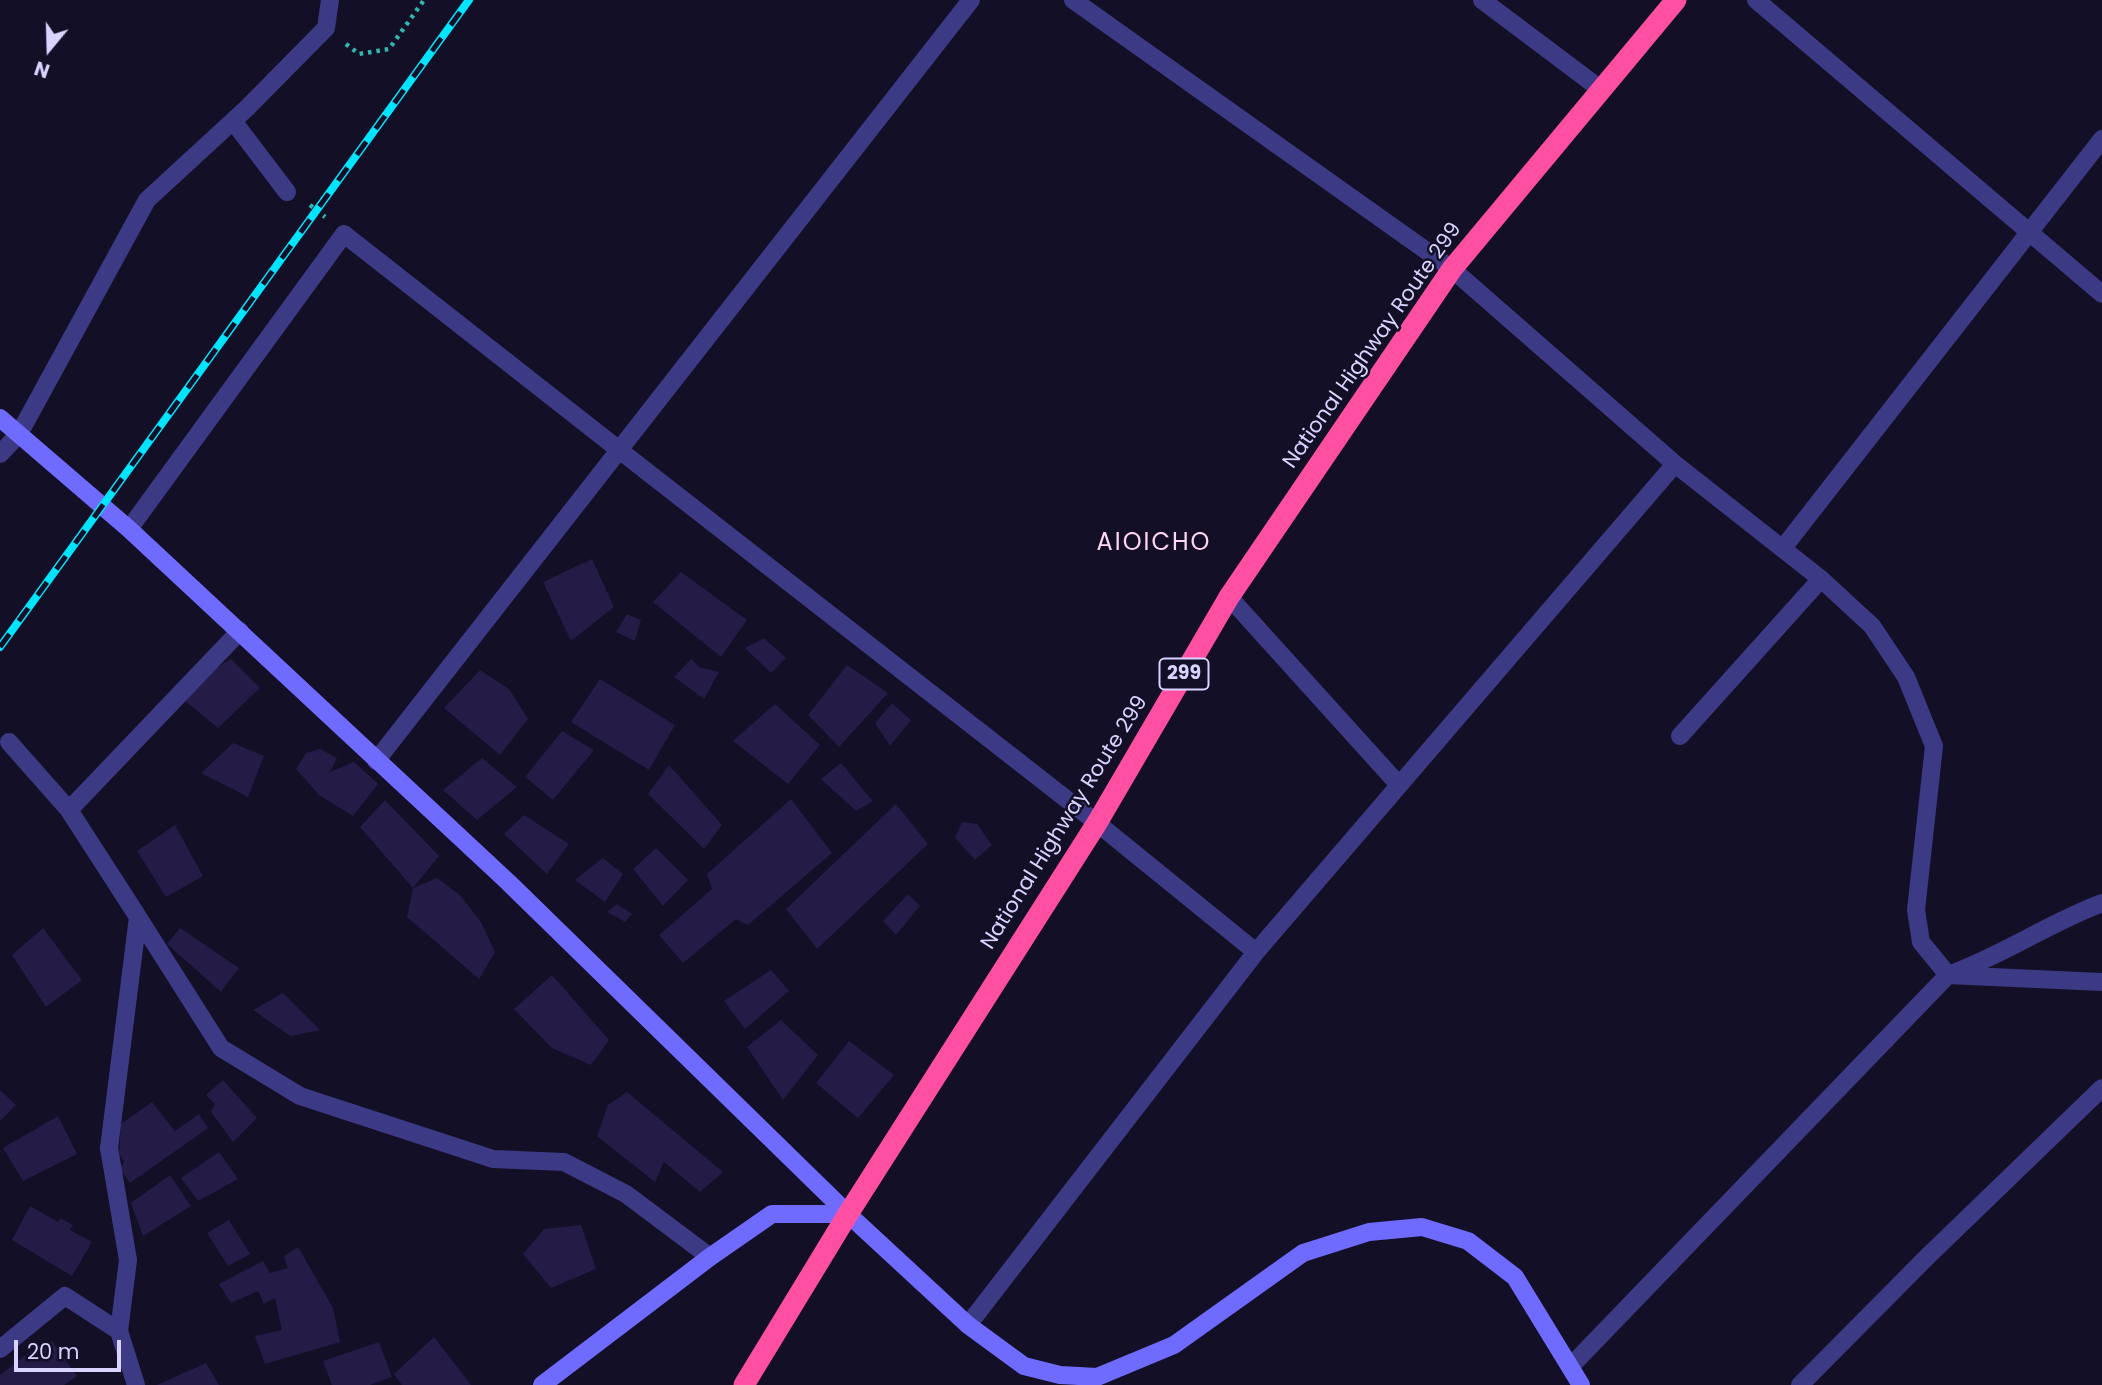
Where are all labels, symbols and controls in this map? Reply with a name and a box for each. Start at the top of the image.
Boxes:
north arrow [14,14,84,84]
text: N [31,54,53,84]
street label: National Highway Route 299 [1278,218,1468,474]
district label: AIOICHO [1097,530,1211,558]
road number: 299 [1160,659,1208,690]
street label: National Highway Route 299 [976,692,1154,954]
scale bar [18,1326,124,1370]
text: 20 m [27,1337,80,1366]

